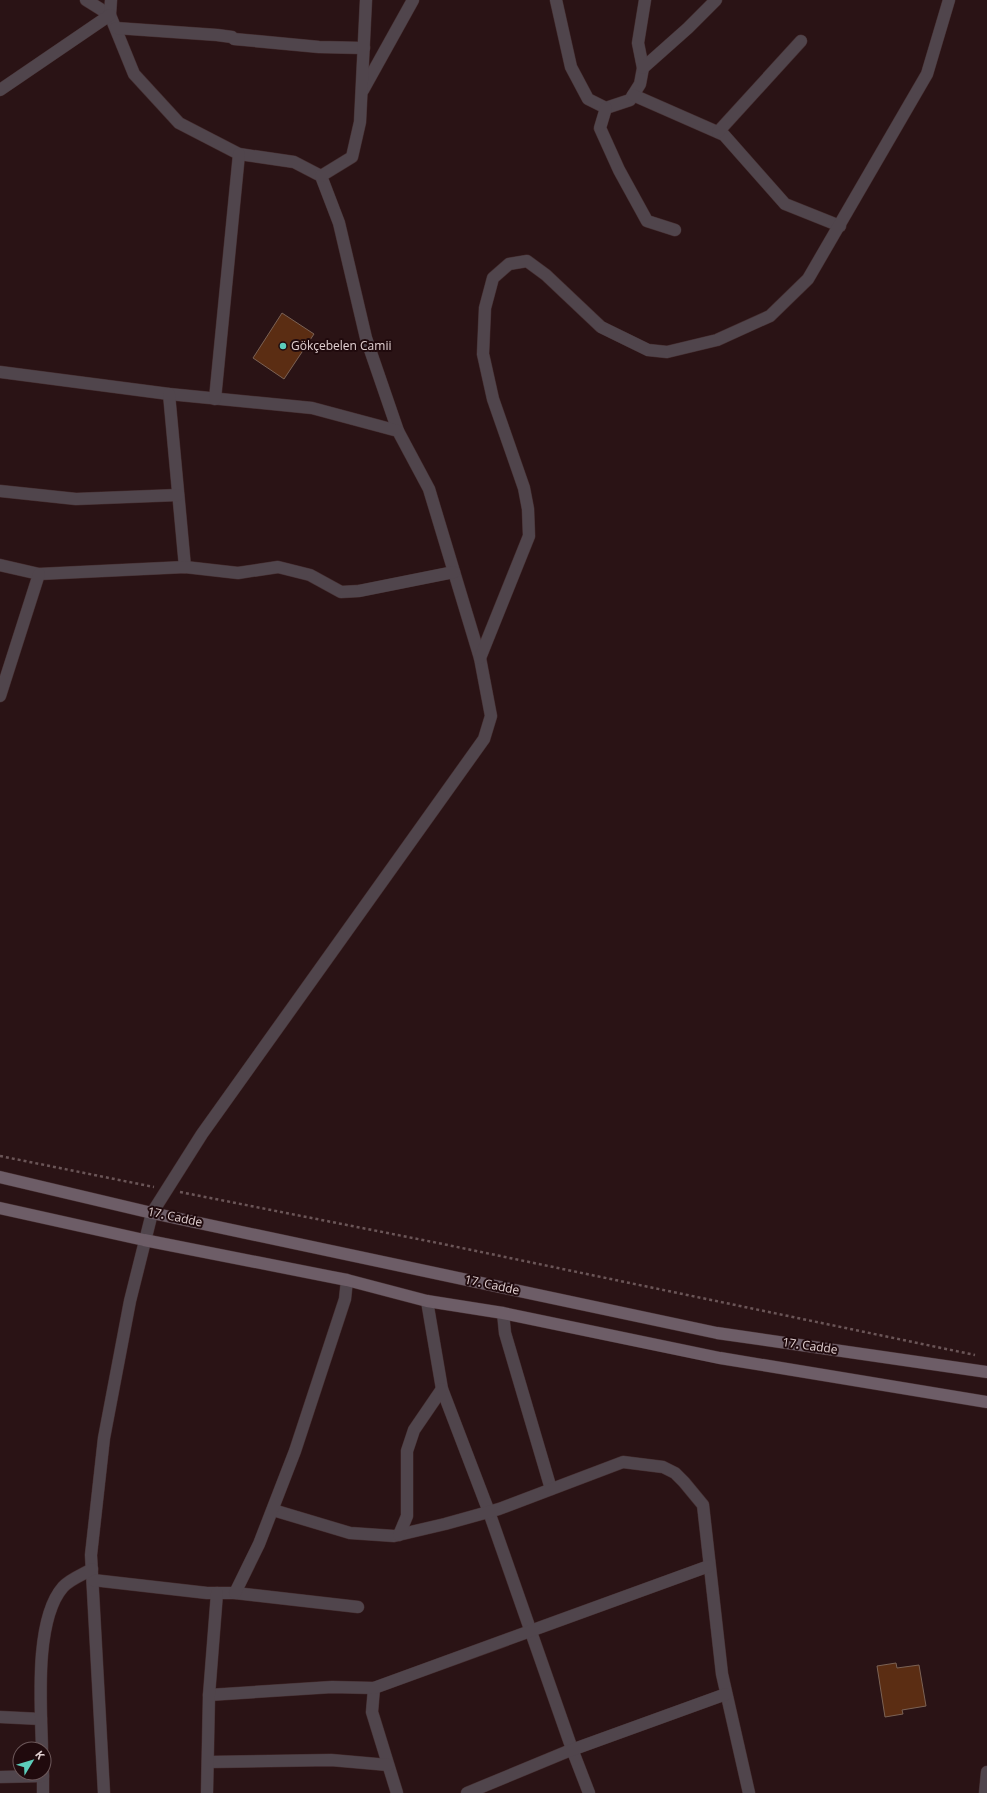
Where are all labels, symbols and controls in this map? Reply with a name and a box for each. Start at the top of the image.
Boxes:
place label: Gökçebelen Camii [291,337,391,354]
marker: Gökçebelen Camii [278,341,288,351]
street label: 17. Cadde [146,1202,204,1231]
street label: 17. Cadde [463,1270,521,1299]
street label: 17. Cadde [781,1333,839,1358]
north arrow [12,1741,52,1781]
text: K [32,1747,49,1763]

